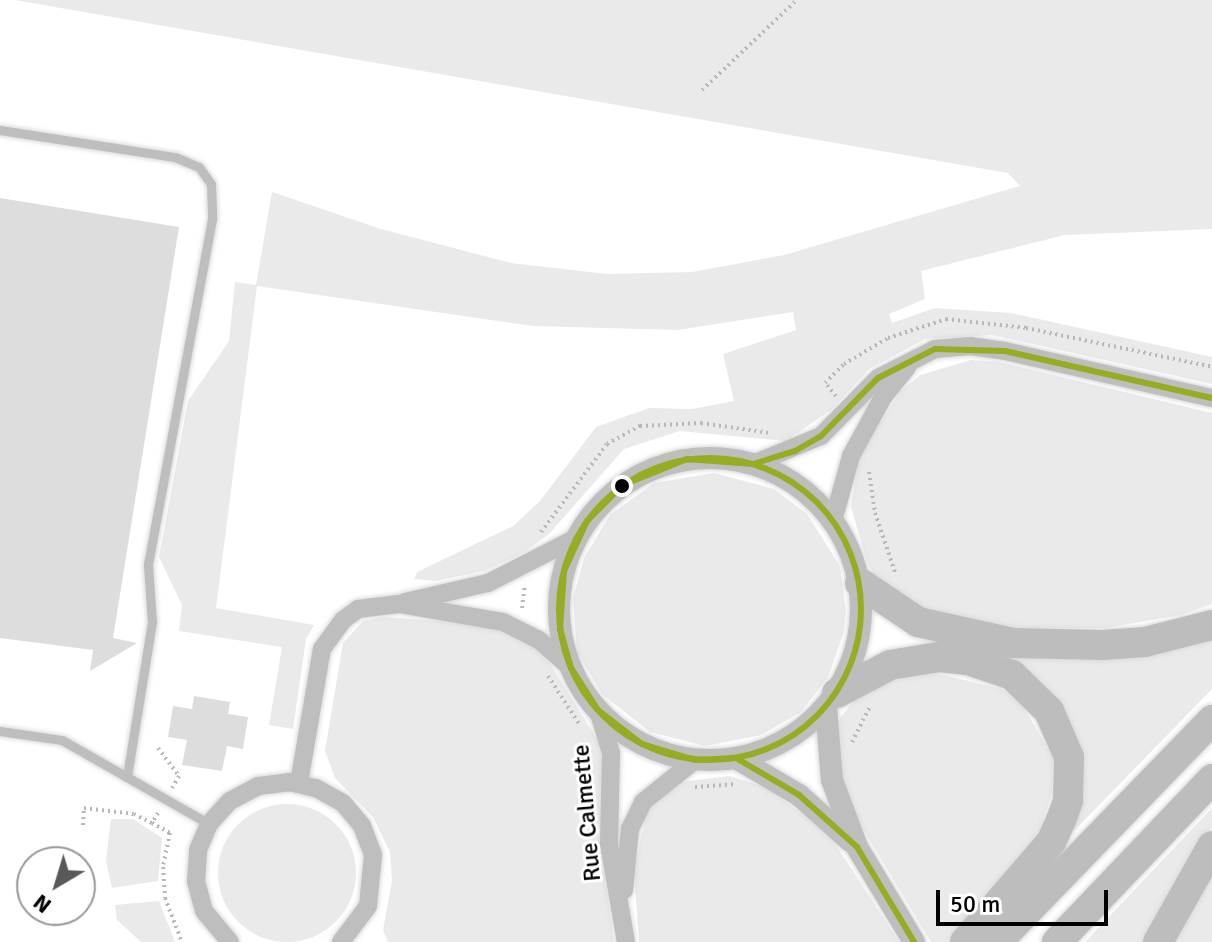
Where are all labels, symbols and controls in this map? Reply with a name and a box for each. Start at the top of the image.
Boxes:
unlabelled marker [614,478,630,494]
street label: Rue Calmette [567,743,607,883]
north arrow [16,846,96,926]
scale bar [940,874,1112,924]
text: N [28,888,56,919]
text: 50 m [950,889,1000,919]

